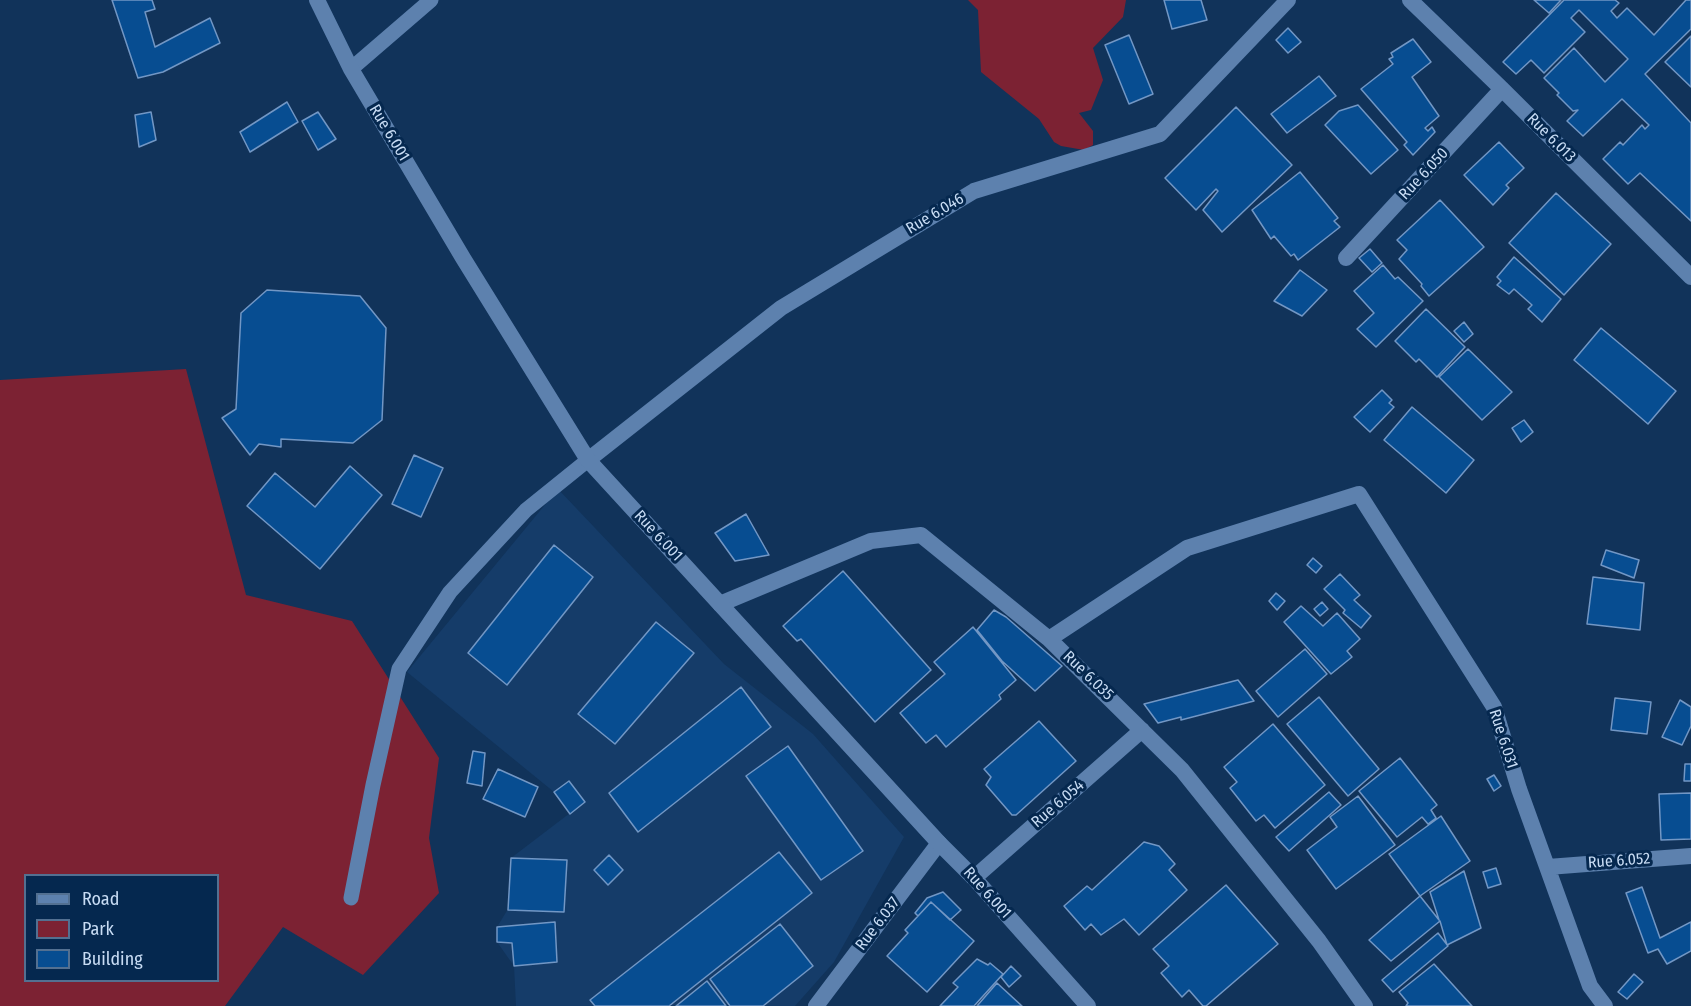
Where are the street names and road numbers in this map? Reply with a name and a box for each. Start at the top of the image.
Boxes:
street label: Rue 6.001 [365,101,413,165]
street label: Rue 6.013 [1523,110,1579,166]
street label: Rue 6.050 [1395,144,1453,204]
street label: Rue 6.046 [903,189,967,239]
street label: Rue 6.001 [630,507,686,565]
street label: Rue 6.035 [1059,647,1117,705]
street label: Rue 6.031 [1484,707,1522,771]
street label: Rue 6.054 [1028,776,1088,832]
street label: Rue 6.052 [1587,849,1651,873]
street label: Rue 6.001 [959,863,1015,923]
street label: Rue 6.037 [852,894,904,954]

